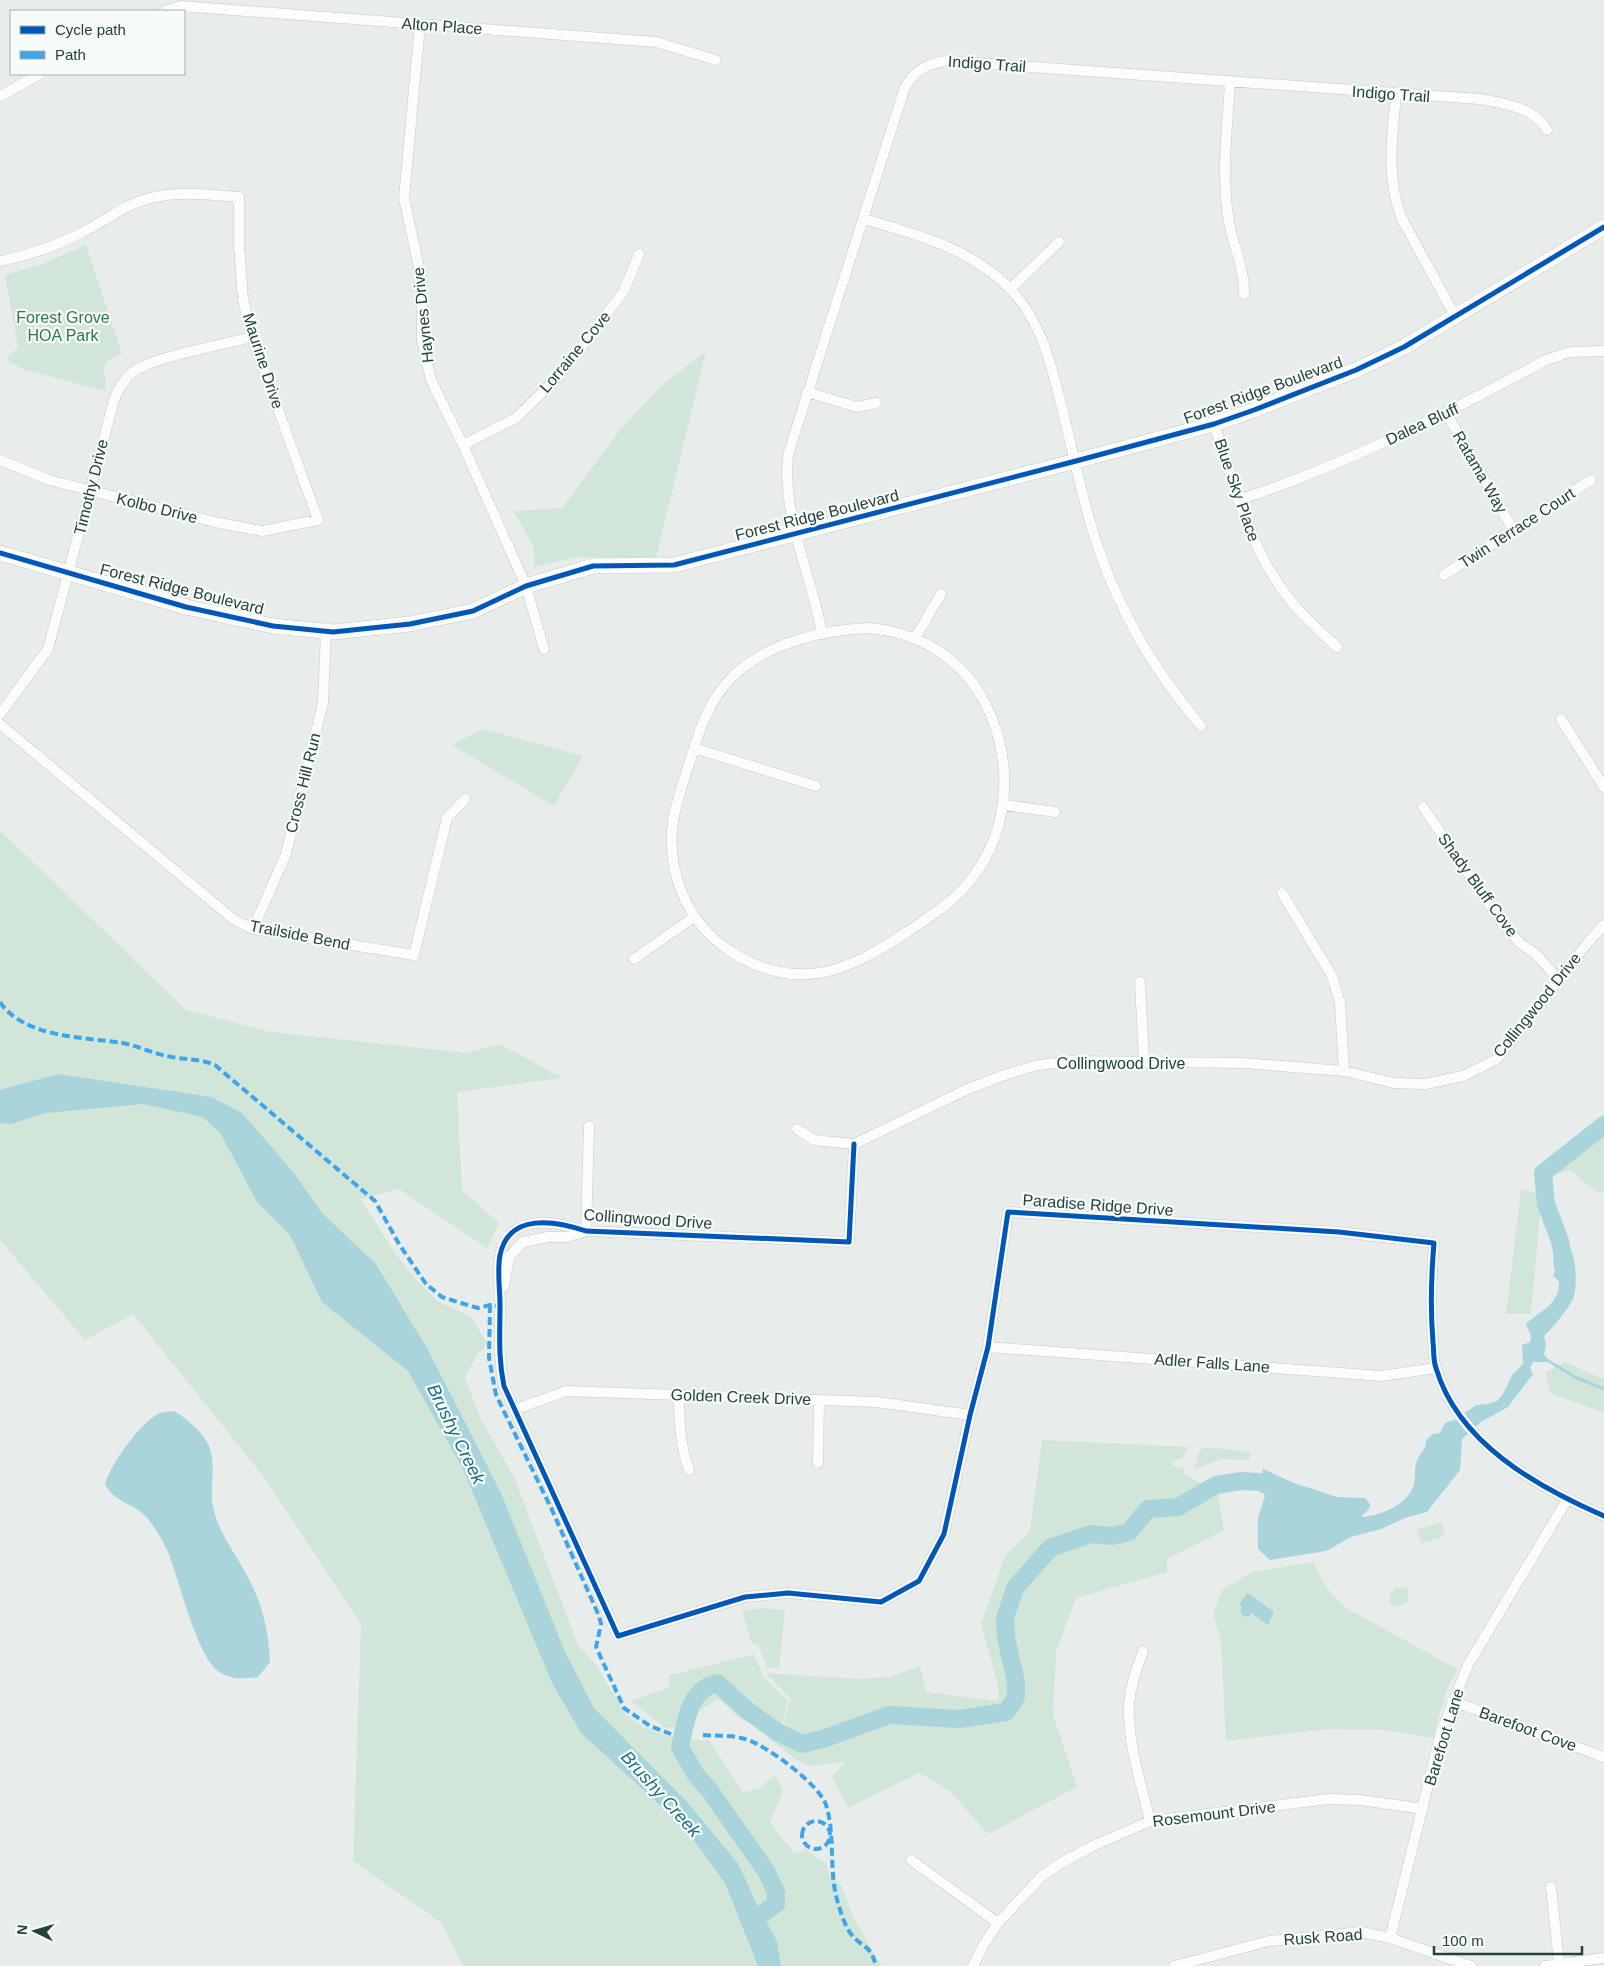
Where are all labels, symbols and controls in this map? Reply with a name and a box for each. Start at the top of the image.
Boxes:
legend [10,10,185,75]
street label: Alton Place [401,15,483,37]
text: Cycle path [55,21,126,38]
text: Path [55,46,86,63]
street label: Indigo Trail [947,53,1027,75]
street label: Indigo Trail [1351,83,1431,105]
street label: Haynes Drive [410,266,436,364]
street label: Lorraine Cove [536,308,614,396]
park label: Forest Grove HOA Park [16,309,110,344]
street label: Maurine Drive [240,311,287,411]
street label: Forest Ridge Boulevard [1181,353,1345,427]
street label: Dalea Bluff [1383,400,1461,448]
street label: Ratama Way [1450,428,1510,516]
street label: Blue Sky Place [1211,436,1263,544]
street label: Timothy Drive [71,437,111,537]
street label: Twin Terrace Court [1456,484,1578,572]
street label: Forest Ridge Boulevard [733,486,901,544]
street label: Kolbo Drive [115,490,199,526]
street label: Forest Ridge Boulevard [98,560,266,618]
street label: Cross Hill Run [282,731,324,835]
street label: Shady Bluff Cove [1435,830,1521,940]
street label: Trailside Bend [248,917,352,953]
street label: Collingwood Drive [1490,949,1584,1060]
street label: Collingwood Drive [1057,1055,1186,1072]
street label: Paradise Ridge Drive [1022,1191,1174,1219]
street label: Collingwood Drive [583,1206,713,1232]
street label: Adler Falls Lane [1154,1350,1270,1376]
water label: Brushy Creek [423,1381,489,1488]
street label: Golden Creek Drive [670,1386,812,1408]
street label: Barefoot Lane [1421,1686,1467,1788]
street label: Barefoot Cove [1477,1704,1579,1755]
water label: Brushy Creek [617,1747,706,1842]
street label: Rosemount Drive [1152,1798,1276,1830]
north arrow [10,1906,60,1956]
text: N [14,1924,30,1936]
scale bar [1434,1924,1582,1956]
street label: Rusk Road [1283,1926,1363,1948]
text: 100 m [1442,1932,1484,1949]

